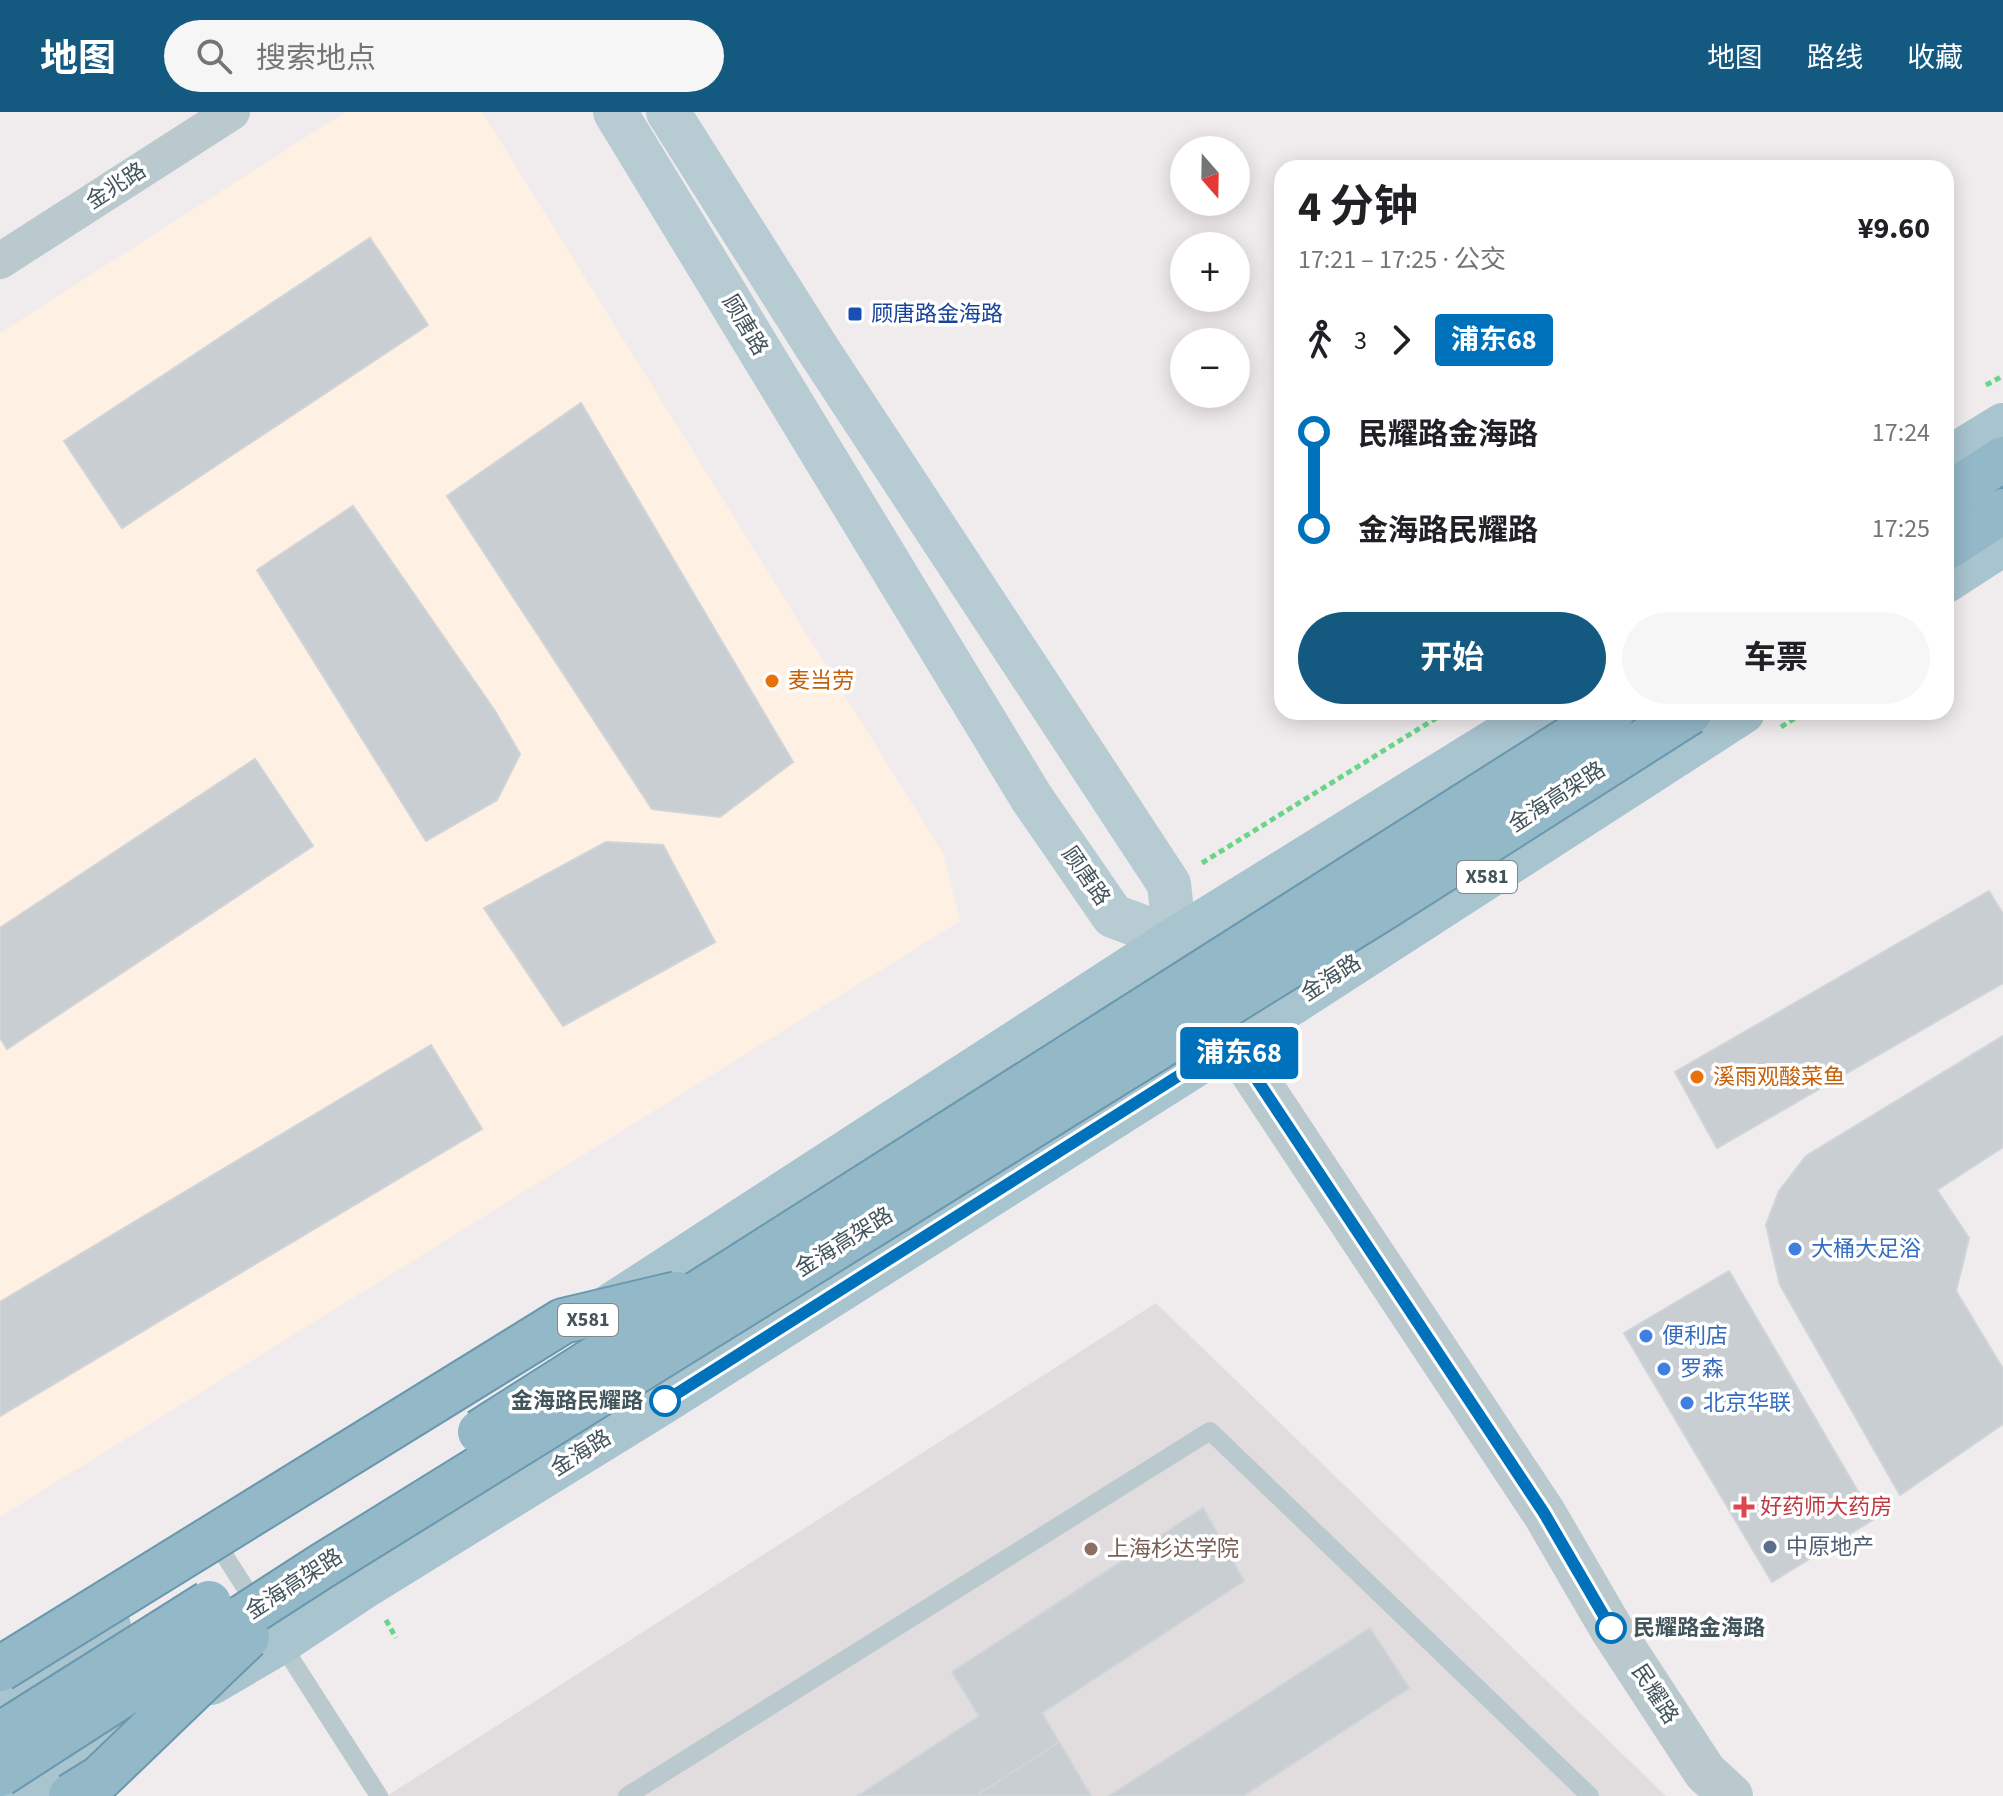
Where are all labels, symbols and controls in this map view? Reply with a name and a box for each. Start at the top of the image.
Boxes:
search box [164,20,724,92]
text: 地图 [40,32,116,86]
icon: search [192,34,236,78]
text: 搜索地点 [256,37,376,80]
text: 地图 [1707,38,1763,78]
text: 路线 [1807,38,1863,78]
text: 收藏 [1907,38,1963,78]
north arrow [1170,136,1250,216]
map controls [1170,136,1250,408]
street label: 金兆路 [80,155,152,217]
text: 4 分钟 [1298,176,1418,239]
text: ¥9.60 [1858,207,1930,250]
button: + [1170,232,1250,312]
text: 17:21 – 17:25 · 公交 [1298,241,1506,278]
street label: 顾唐路 [714,288,776,362]
place label: 顾唐路金海路 [871,298,1003,330]
marker: 顾唐路金海路 [846,305,864,323]
icon: walk [1298,318,1342,362]
icon: forward [1379,318,1423,362]
text: 浦东68 [1451,320,1537,360]
text: 3 [1354,322,1367,359]
button: − [1170,328,1250,408]
text: 民耀路金海路 [1358,413,1538,456]
text: 17:24 [1872,414,1930,451]
text: 金海路民耀路 [1358,509,1538,552]
text: 17:25 [1872,510,1930,547]
button: 开始 [1298,612,1606,704]
button: 车票 [1622,612,1930,704]
place label: 麦当劳 [788,665,854,697]
marker: 麦当劳 [763,672,781,690]
street label: 金海高架路 [1502,754,1612,840]
street label: 顾唐路 [1054,840,1118,912]
road number: X581 [1457,861,1517,893]
street label: 金海路 [1295,947,1367,1009]
line badge: 浦东68 [1183,1027,1295,1079]
text: 浦东68 [1196,1033,1282,1073]
place label: 溪雨观酸菜鱼 [1713,1061,1845,1093]
marker: 溪雨观酸菜鱼 [1688,1068,1706,1086]
street label: 金海高架路 [789,1199,899,1285]
place label: 大桶大足浴 [1811,1233,1921,1265]
marker: 大桶大足浴 [1786,1240,1804,1258]
road number: X581 [558,1304,618,1336]
place label: 便利店 [1662,1320,1728,1352]
marker: 便利店 [1637,1327,1655,1345]
place label: 罗森 [1680,1353,1724,1385]
marker: 罗森 [1655,1360,1673,1378]
place label: 金海路民耀路 [511,1385,643,1417]
marker: 金海路民耀路 [650,1386,680,1416]
place label: 北京华联 [1703,1387,1791,1419]
marker: 北京华联 [1678,1394,1696,1412]
street label: 金海路 [545,1422,617,1484]
place label: 好药师大药房 [1760,1491,1892,1523]
marker: 好药师大药房 [1735,1498,1753,1516]
place label: 中原地产 [1786,1531,1874,1563]
place label: 上海杉达学院 [1107,1533,1239,1565]
marker: 中原地产 [1761,1538,1779,1556]
marker: 上海杉达学院 [1082,1540,1100,1558]
street label: 金海高架路 [239,1541,349,1627]
place label: 民耀路金海路 [1633,1612,1765,1644]
marker: 民耀路金海路 [1596,1613,1626,1643]
street label: 民耀路 [1624,1658,1686,1730]

